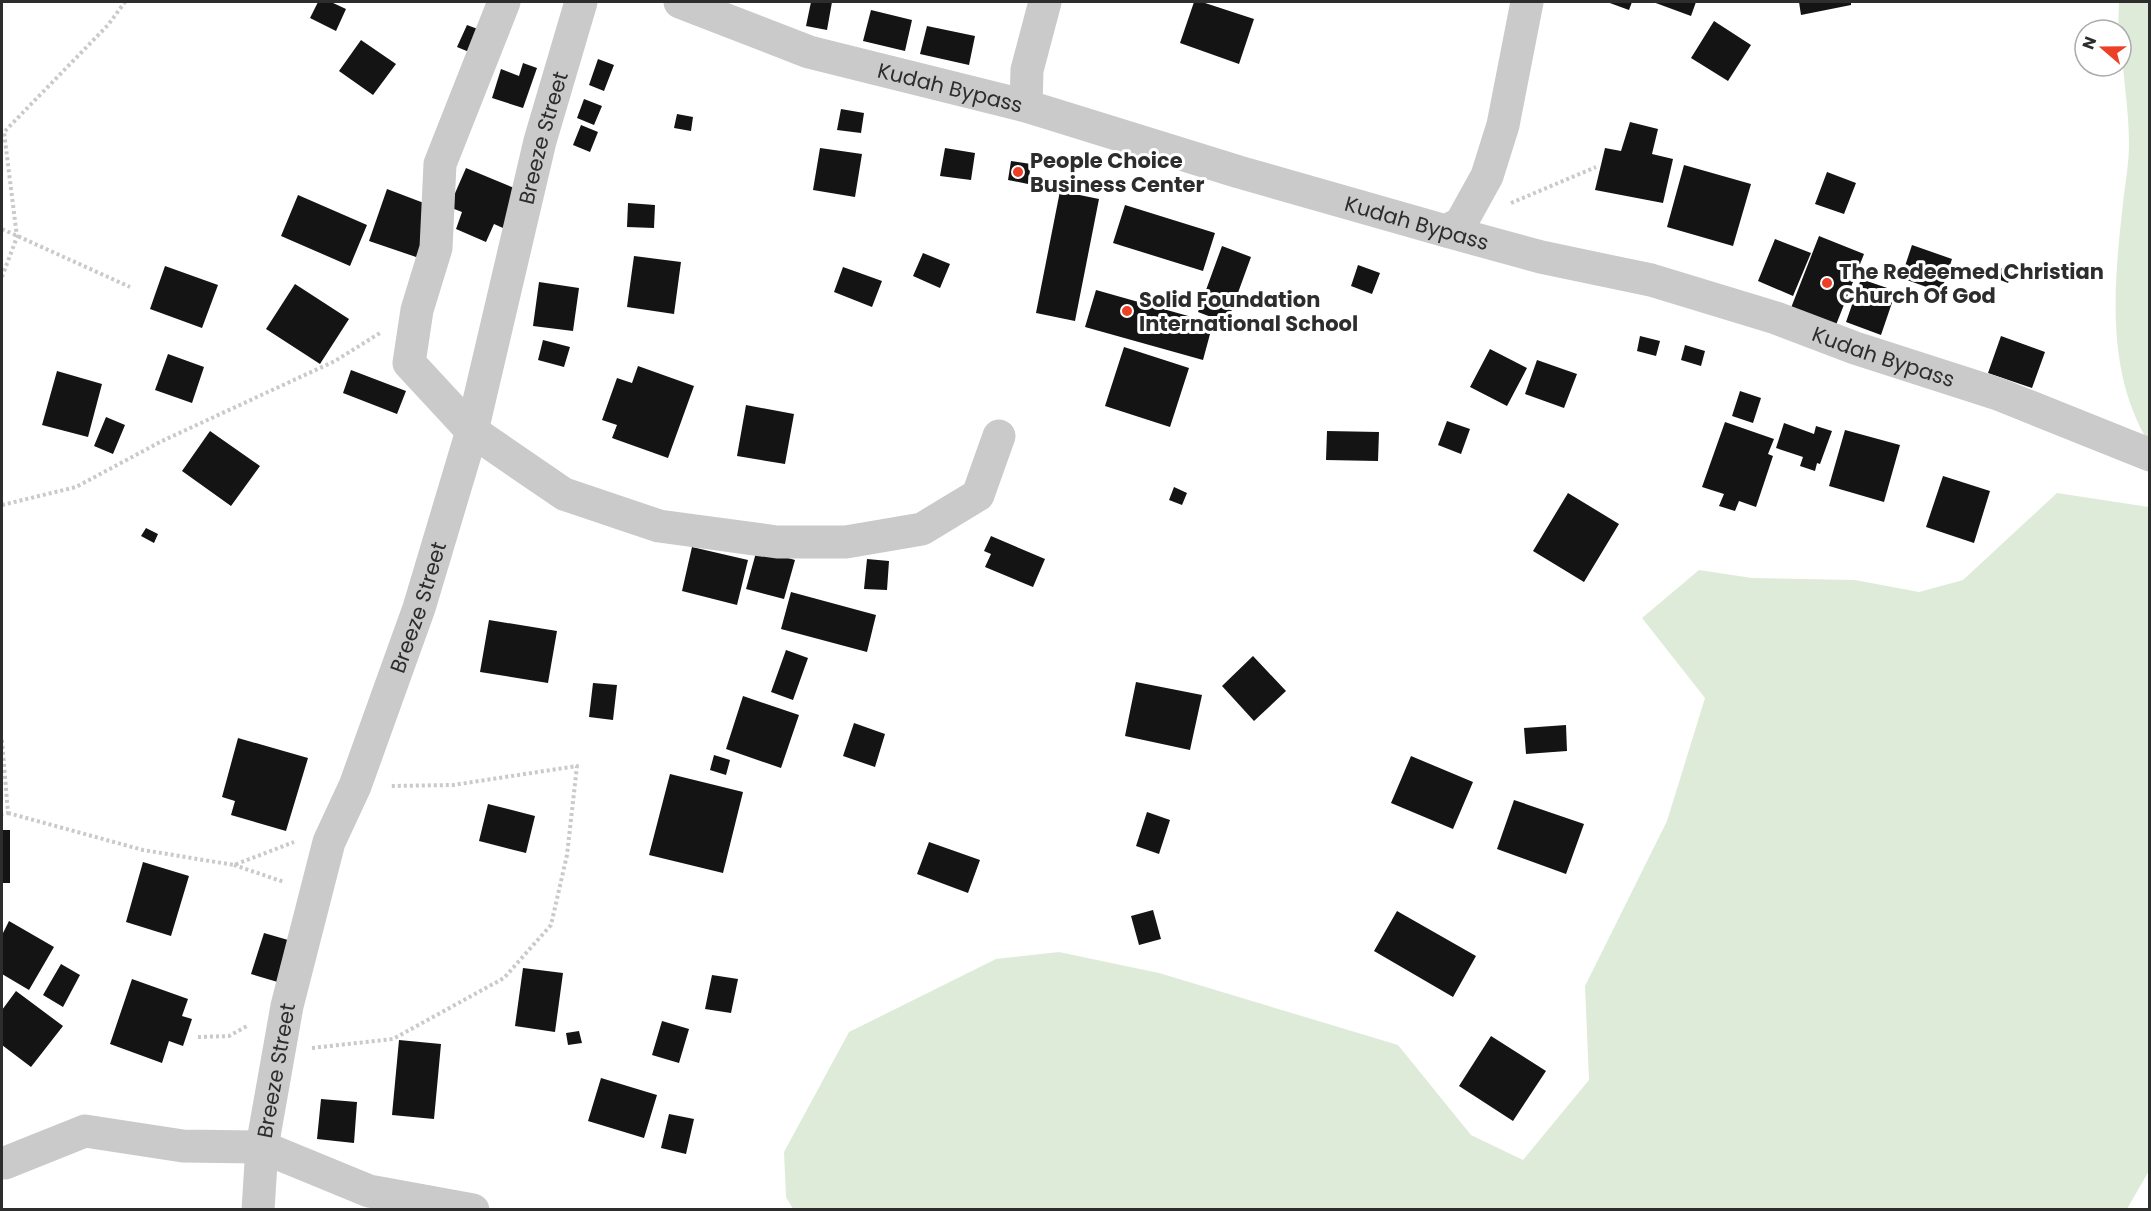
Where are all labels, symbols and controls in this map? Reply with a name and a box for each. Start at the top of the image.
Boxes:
north arrow [2073,18,2133,78]
text: N [2077,33,2102,53]
street label: Kudah Bypass [875,55,1026,119]
street label: Breeze Street [511,68,574,207]
place label: People Choice Business Center [1030,146,1204,199]
marker: People Choice Business Center [1011,165,1025,179]
street label: Kudah Bypass [1342,188,1492,257]
place label: The Redeemed Christian Church Of God [1839,257,2104,310]
marker: The Redeemed Christian Church Of God [1820,276,1834,290]
place label: Solid Foundation International School [1139,285,1358,338]
marker: Solid Foundation International School [1120,304,1134,318]
street label: Kudah Bypass [1808,319,1958,394]
street label: Breeze Street [382,538,453,677]
street label: Breeze Street [249,1001,302,1140]

